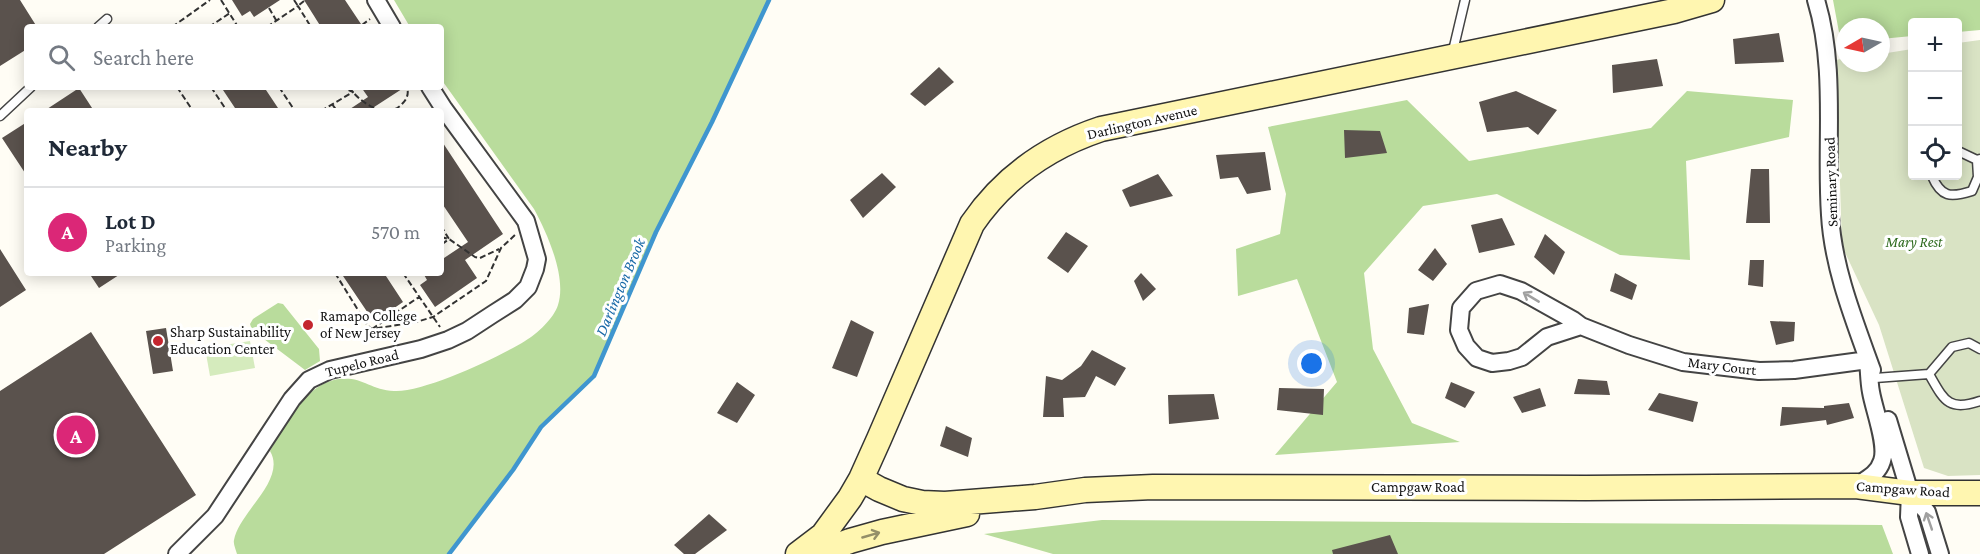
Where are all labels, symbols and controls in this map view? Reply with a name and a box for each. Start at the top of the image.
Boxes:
north arrow [1836,18,1890,72]
map controls [1908,18,1962,180]
button: + [1908,18,1962,72]
search box [24,24,444,90]
icon: search [45,41,78,74]
text: Search here [93,45,194,70]
button: − [1908,72,1962,126]
street label: Darlington Avenue [1085,101,1199,143]
button: locate [1908,126,1962,180]
text: Nearby [48,133,127,162]
street label: Seminary Road [1821,137,1842,227]
text: Lot D [105,209,156,234]
text: A [62,221,73,243]
text: 570 m [371,221,420,243]
text: Parking [105,234,166,256]
park label: Mary Rest [1885,234,1943,251]
water label: Darlington Brook [592,235,650,339]
one-way arrow [1523,290,1540,302]
place label: Ramapo College of New Jersey [320,308,417,342]
marker: Ramapo College of New Jersey [301,318,315,332]
place label: Sharp Sustainability Education Center [170,324,291,357]
marker: Sharp Sustainability Education Center [151,334,165,348]
street label: Tupelo Road [324,346,401,381]
your location [1297,349,1326,378]
street label: Mary Court [1687,354,1758,379]
pin: A [56,412,96,458]
street label: Campgaw Road [1856,478,1951,501]
street label: Campgaw Road [1371,479,1465,496]
one-way arrow [1923,512,1934,531]
one-way arrow [861,529,880,540]

